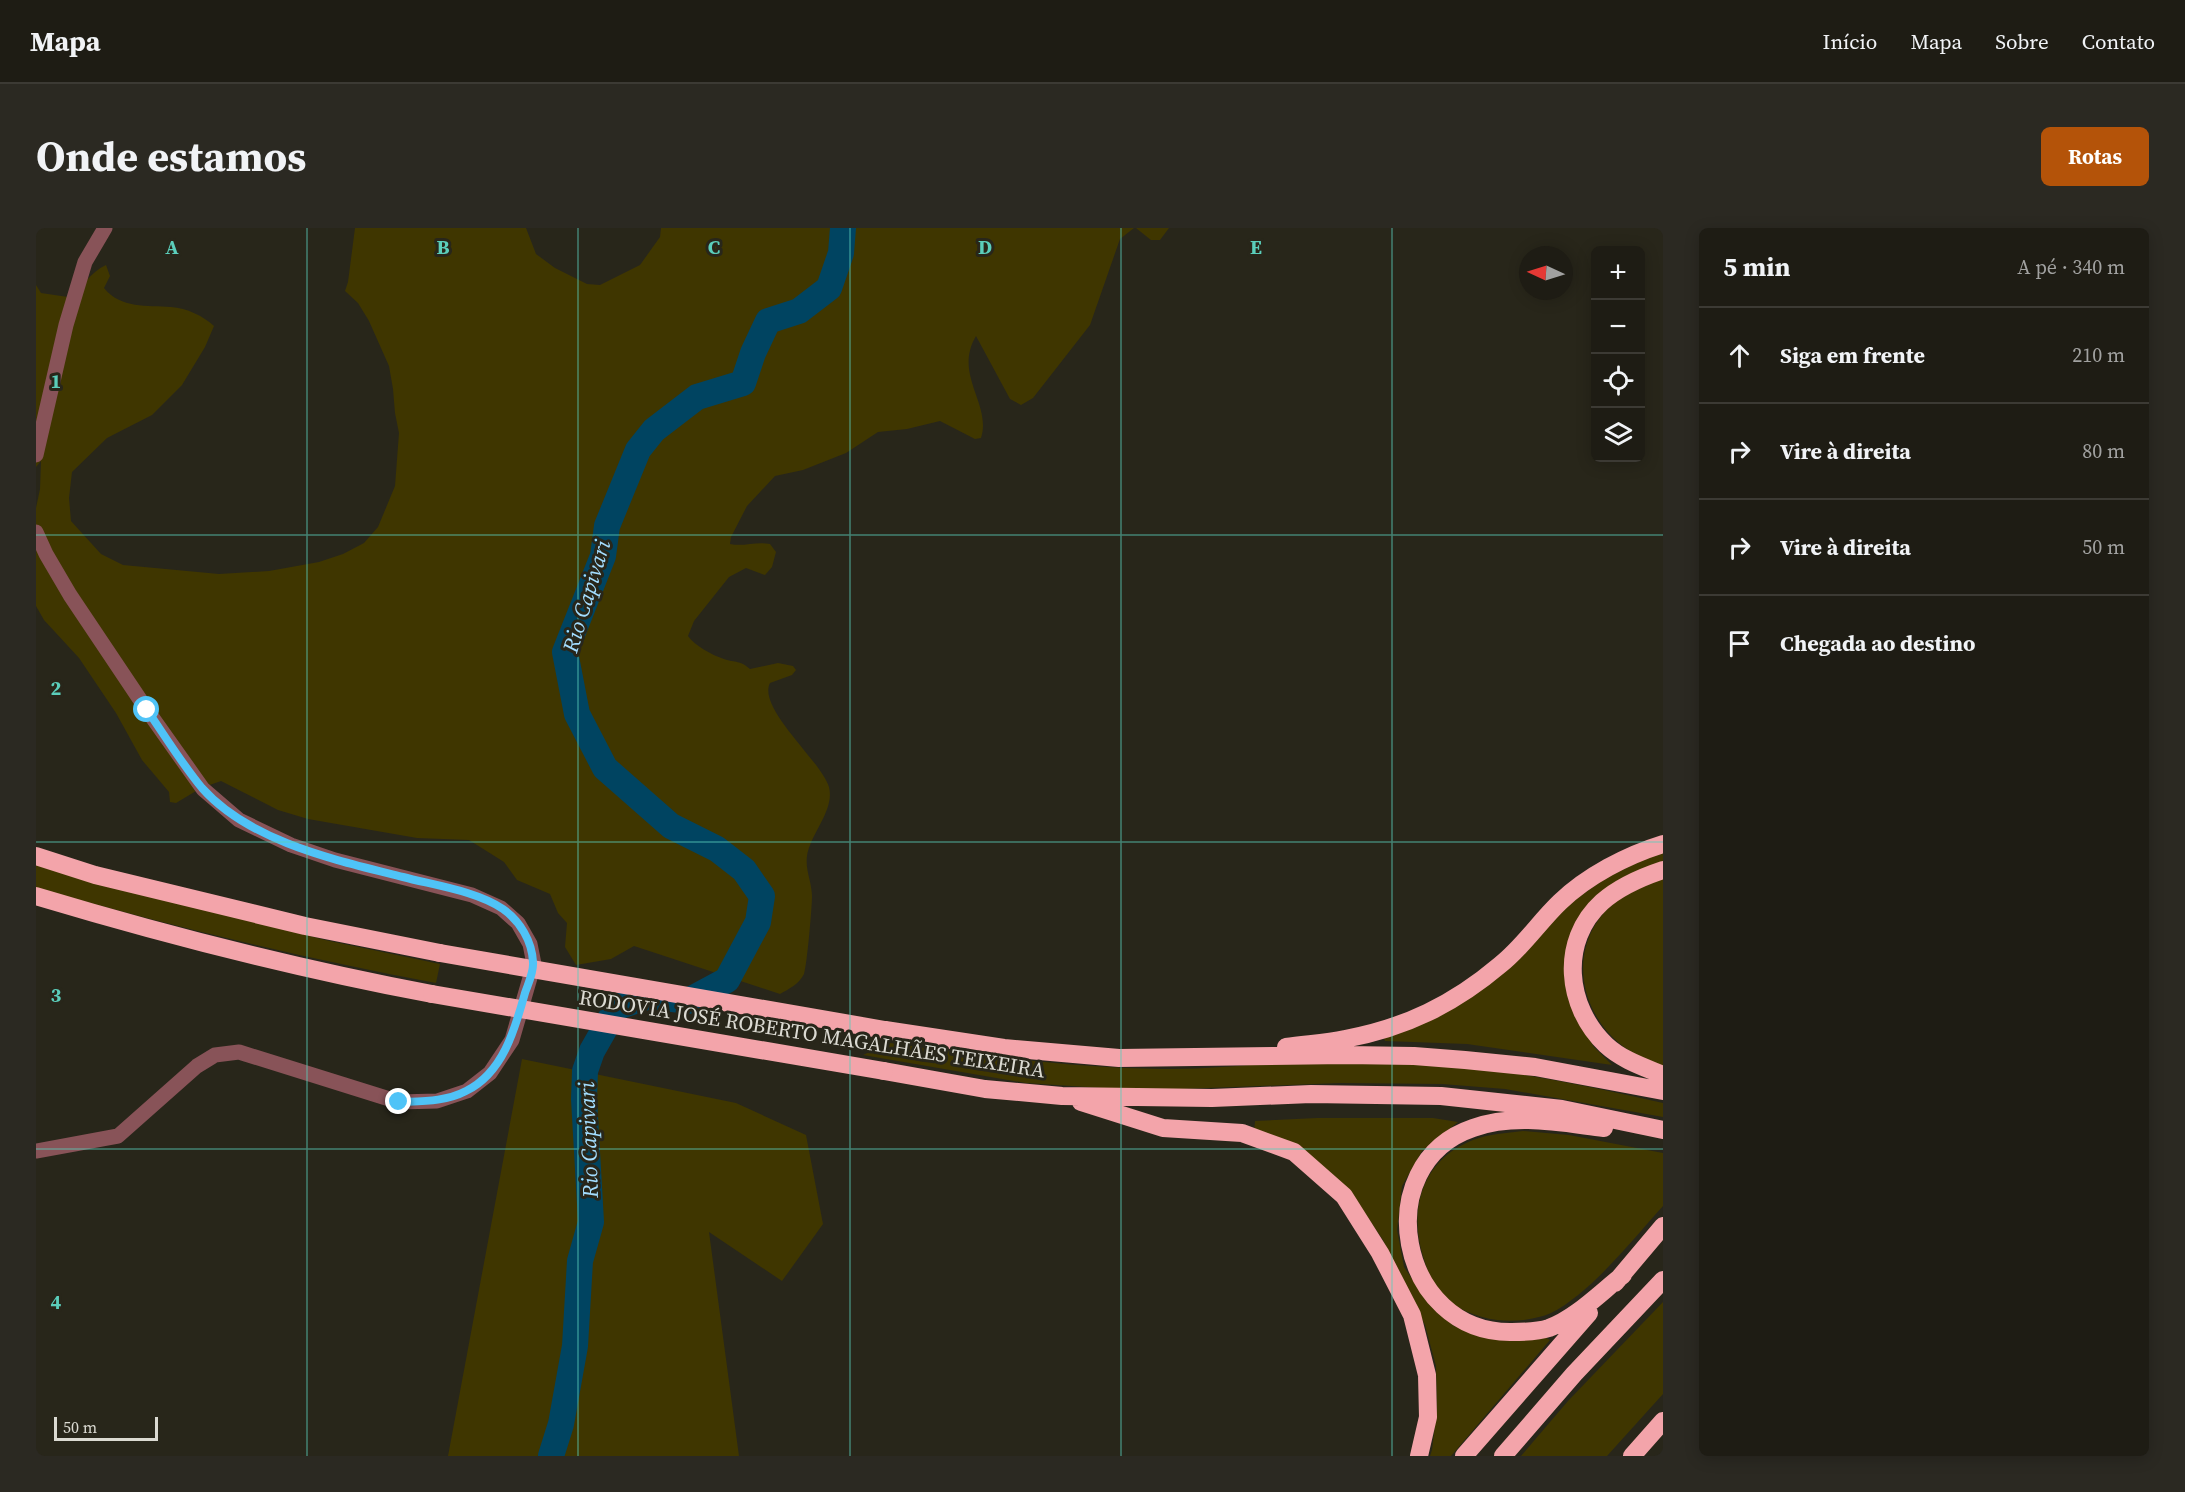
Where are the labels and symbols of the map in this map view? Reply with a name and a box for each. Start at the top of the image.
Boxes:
text: A [165,233,179,261]
text: B [436,233,450,261]
text: C [708,233,720,261]
text: D [978,233,992,261]
text: E [1250,233,1262,261]
north arrow [1519,246,1573,300]
text: 1 [51,367,61,395]
water label: Rio Capivari [554,536,617,657]
text: 2 [51,674,62,702]
route start [133,696,159,722]
text: 3 [51,981,62,1009]
street label: RODOVIA JOSÉ ROBERTO MAGALHÃES TEIXEIRA [577,982,1047,1085]
water label: Rio Capivari [571,1081,605,1200]
route end [385,1088,411,1114]
text: 4 [51,1288,62,1316]
scale bar [54,1414,158,1442]

